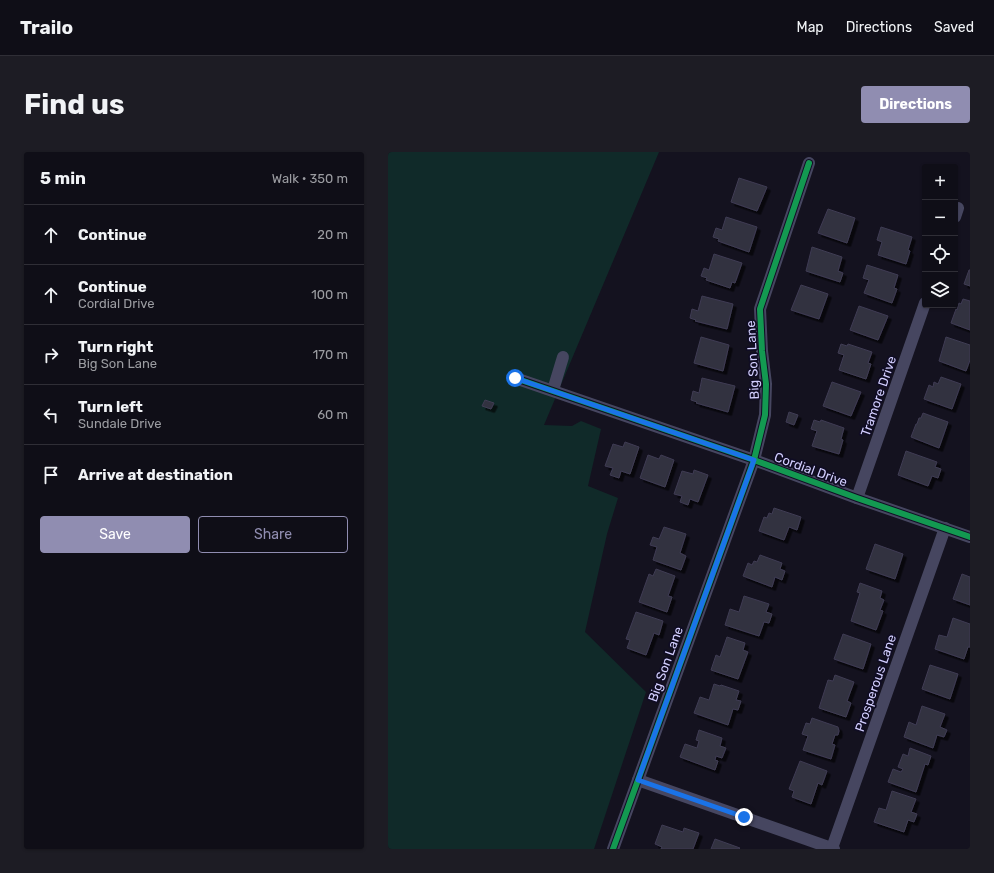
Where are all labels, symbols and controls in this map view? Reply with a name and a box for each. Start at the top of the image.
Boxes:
text: Trailo [20,16,73,39]
text: Map [797,19,824,36]
text: Directions [846,19,912,36]
text: Saved [934,19,974,36]
button: Directions [861,86,970,123]
text: Find us [24,88,124,121]
map controls [922,164,958,308]
button: + [922,164,958,200]
text: 5 min [40,168,86,188]
text: Walk · 350 m [272,171,348,186]
button: − [922,200,958,236]
icon: ahead [40,224,62,246]
text: Continue [78,226,147,244]
text: 20 m [317,227,348,242]
button: locate [922,236,958,272]
button: layers [922,272,958,308]
text: Continue [78,278,147,296]
icon: ahead [40,284,62,306]
text: 100 m [311,287,348,302]
text: Cordial Drive [78,296,155,311]
street label: Big Son Lane [743,320,763,400]
text: Turn right [78,338,153,356]
icon: right [40,344,62,366]
text: 170 m [313,347,348,362]
street label: Tramore Drive [858,354,899,438]
text: Big Son Lane [78,356,157,371]
route start [506,369,524,387]
text: Turn left [78,398,143,416]
icon: left [40,404,62,426]
text: 60 m [317,407,348,422]
text: Sundale Drive [78,416,162,431]
street label: Cordial Drive [772,449,849,490]
icon: arrive [40,464,62,486]
text: Arrive at destination [78,466,233,484]
button: Save [40,516,190,553]
button: Share [198,516,348,553]
street label: Big Son Lane [645,624,687,704]
street label: Prosperous Lane [852,633,899,734]
route end [735,808,753,826]

